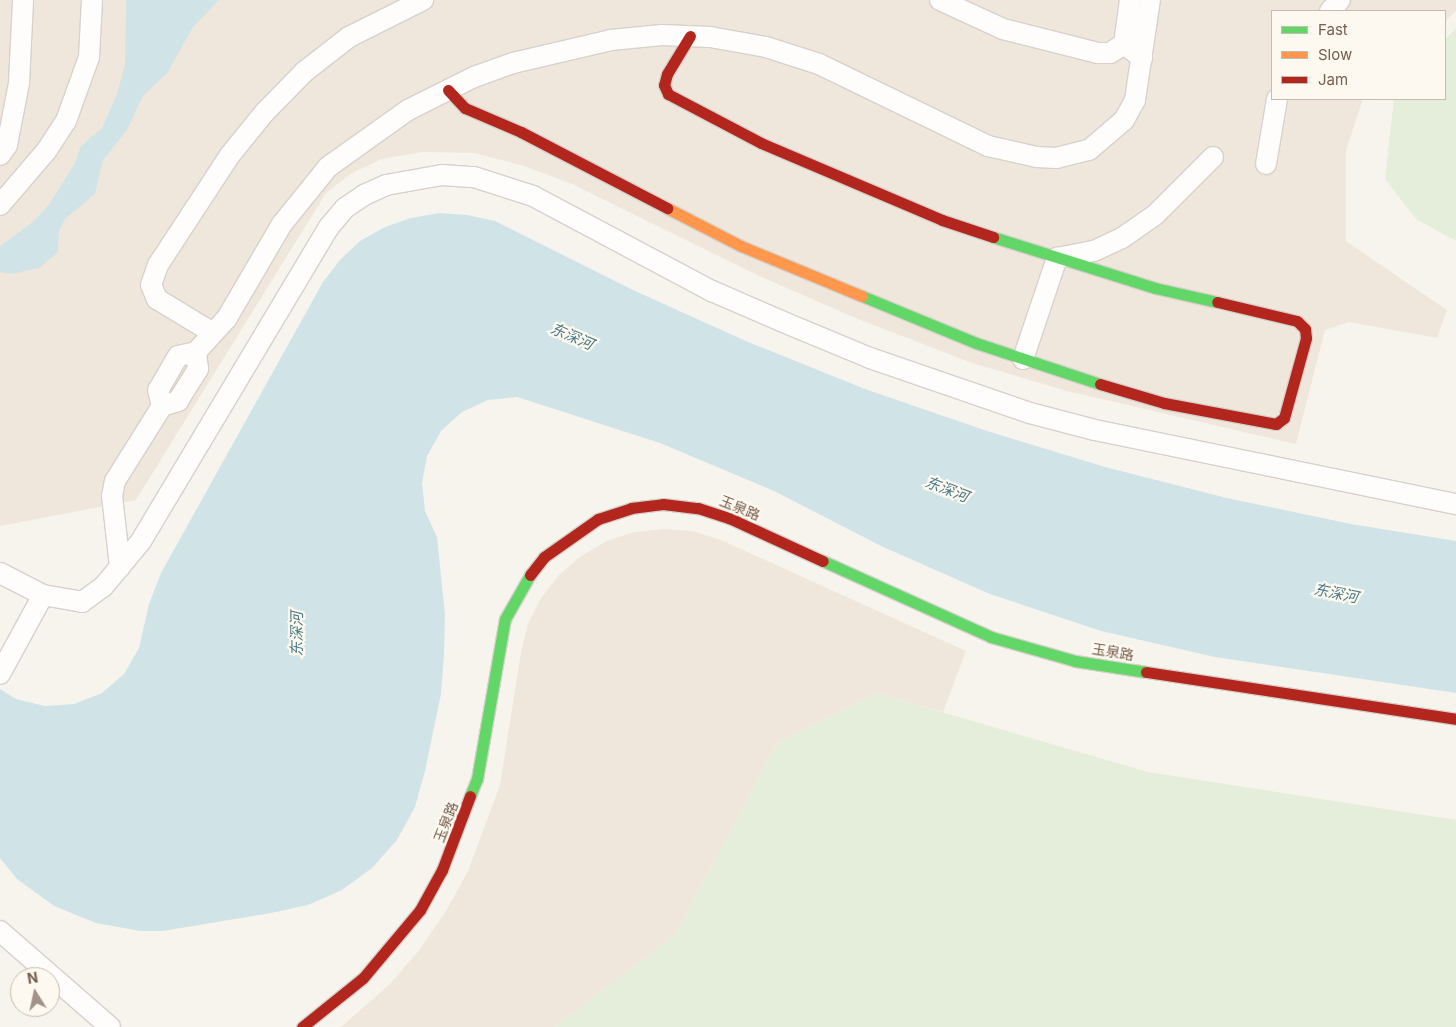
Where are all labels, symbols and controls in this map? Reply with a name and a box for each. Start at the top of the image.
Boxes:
legend [1271,10,1446,100]
text: Fast [1318,20,1348,39]
text: Slow [1318,45,1352,64]
text: Jam [1318,70,1348,89]
water label: 东深河 [548,319,596,353]
water label: 东深河 [923,473,971,505]
street label: 玉泉路 [717,492,763,524]
water label: 东深河 [1312,580,1360,606]
water label: 东深河 [288,612,306,656]
street label: 玉泉路 [1091,640,1135,664]
street label: 玉泉路 [431,799,461,845]
north arrow [10,967,60,1017]
text: N [26,968,39,987]

